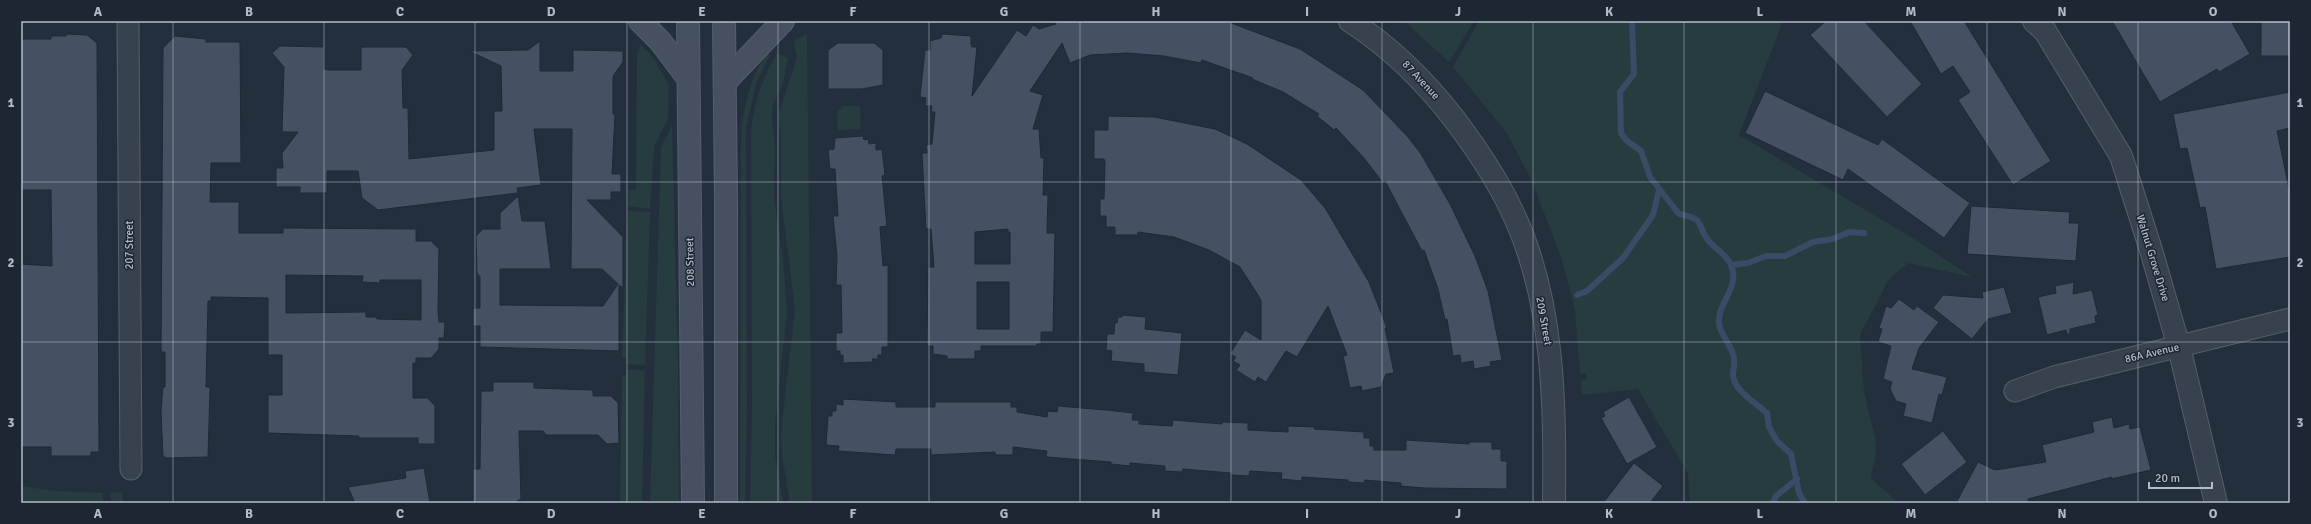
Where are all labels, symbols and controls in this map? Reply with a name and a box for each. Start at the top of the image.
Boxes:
text: A [94,4,103,20]
text: B [245,4,253,20]
text: C [396,4,404,20]
text: D [547,4,556,20]
text: E [698,4,706,20]
text: F [850,4,857,20]
text: G [1000,4,1008,20]
text: H [1152,4,1160,20]
text: I [1305,4,1309,20]
text: J [1455,4,1461,20]
text: K [1605,4,1613,20]
text: L [1757,4,1764,20]
text: M [1906,4,1917,20]
text: N [2057,4,2067,20]
text: O [2209,4,2218,20]
street label: 87 Avenue [1400,58,1442,102]
text: 1 [7,95,15,111]
text: 1 [2296,95,2304,111]
street label: Walnut Grove Drive [2134,213,2172,303]
street label: 207 Street [123,220,136,269]
street label: 208 Street [683,237,697,287]
text: 2 [7,255,15,271]
text: 2 [2296,255,2304,271]
street label: 209 Street [1533,296,1555,346]
street label: 86A Avenue [2124,340,2180,366]
text: 3 [7,415,15,431]
text: 3 [2296,415,2304,431]
scale bar [2149,464,2212,490]
text: 20 m [2155,471,2180,486]
text: A [94,506,103,522]
text: B [245,506,253,522]
text: C [396,506,404,522]
text: D [547,506,556,522]
text: E [698,506,706,522]
text: F [850,506,857,522]
text: G [1000,506,1008,522]
text: H [1152,506,1160,522]
text: I [1305,506,1309,522]
text: J [1455,506,1461,522]
text: K [1605,506,1613,522]
text: L [1757,506,1764,522]
text: M [1906,506,1917,522]
text: N [2057,506,2067,522]
text: O [2209,506,2218,522]

